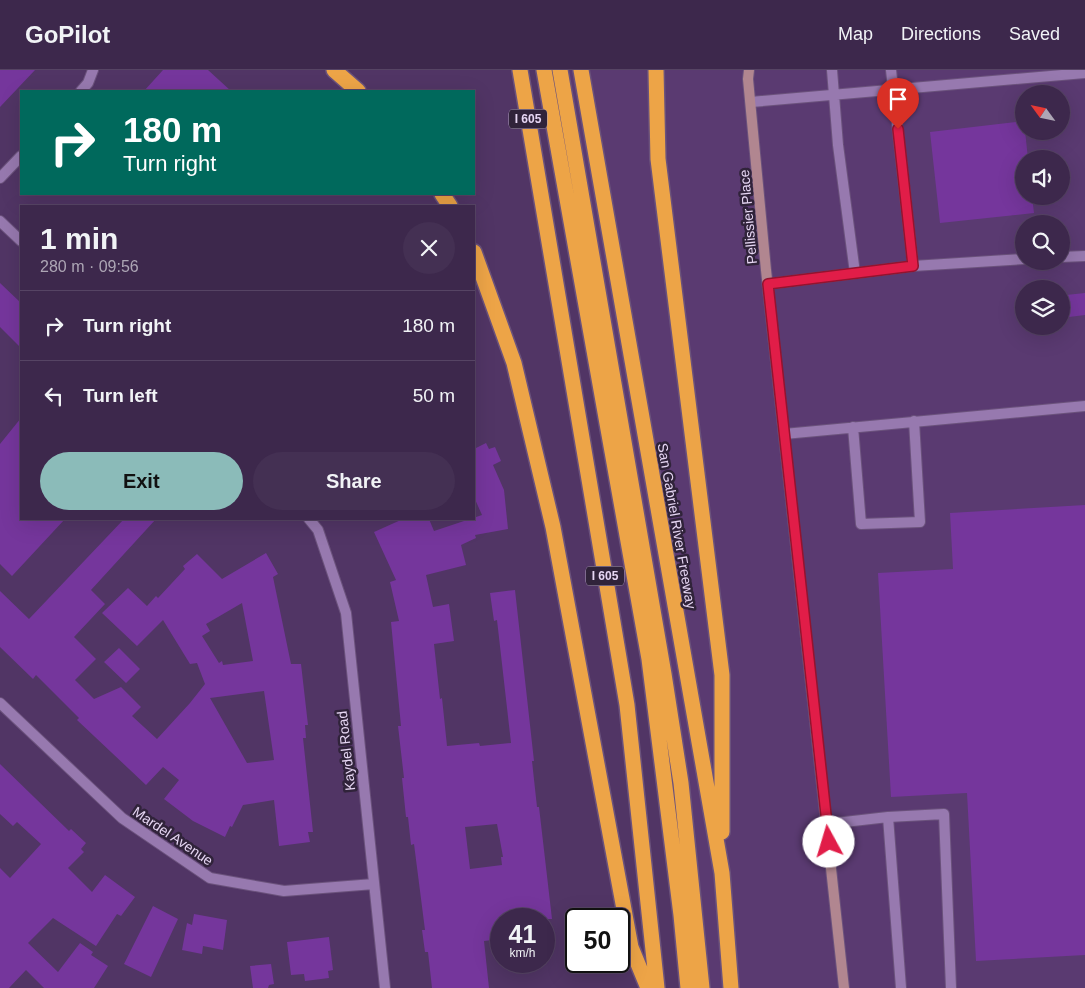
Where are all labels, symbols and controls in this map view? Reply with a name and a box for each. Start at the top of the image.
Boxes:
text: GoPilot [25,21,110,48]
text: Map [838,24,873,44]
text: Directions [901,24,981,44]
text: Saved [1009,24,1060,44]
pin [877,78,919,129]
icon: arrive [884,85,912,113]
north arrow [1015,85,1070,140]
map controls [1015,85,1070,335]
icon: right [40,110,105,175]
text: 180 m [123,110,222,149]
road number: I 605 [509,110,547,129]
button: sound [1015,150,1070,205]
text: Turn right [123,151,216,176]
street label: Pellissier Place [736,169,760,265]
button: search [1015,215,1070,270]
text: 1 min [40,222,118,255]
button: close [403,222,455,274]
text: 280 m · 09:56 [40,258,139,275]
button: layers [1015,280,1070,335]
icon: right [40,312,68,340]
text: Turn right [83,315,171,336]
text: 180 m [402,315,455,336]
icon: left [40,382,68,410]
text: Turn left [83,385,158,406]
text: 50 m [413,385,455,406]
street label: San Gabriel River Freeway [655,442,699,610]
button: Exit [40,452,243,510]
button: Share [253,452,455,510]
road number: I 605 [586,566,624,586]
street label: Kaydel Road [334,710,358,792]
street label: Mardel Avenue [130,803,216,869]
position arrow [802,815,854,867]
speed limit sign: 50 [565,908,630,973]
text: 41 [509,920,536,948]
text: km/h [509,946,536,960]

